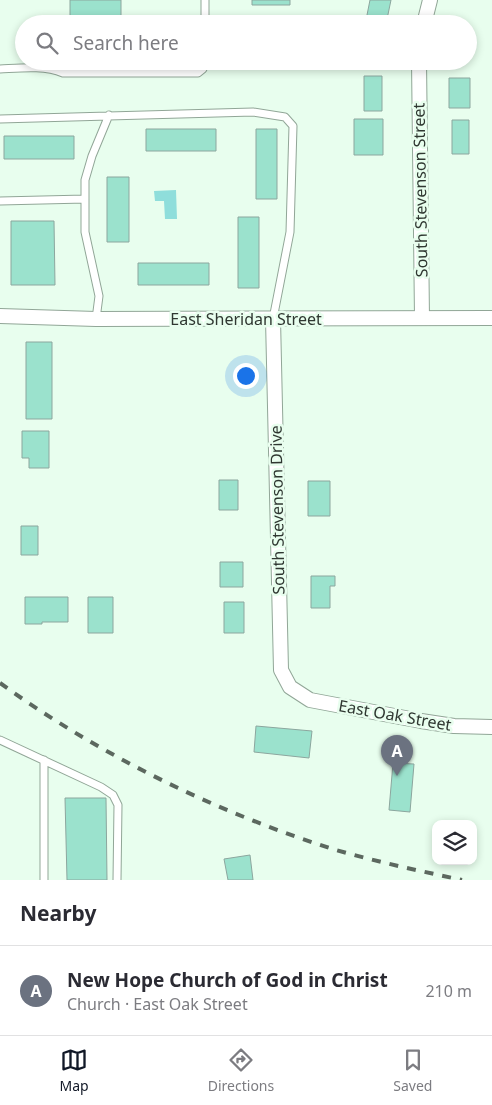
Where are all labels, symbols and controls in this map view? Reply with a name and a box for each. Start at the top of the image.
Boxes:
search box [15,15,477,70]
icon: search [33,29,61,57]
text: Search here [73,30,179,56]
street label: South Stevenson Street [407,102,433,277]
street label: East Sheridan Street [170,308,322,330]
your location [233,363,259,389]
street label: South Stevenson Drive [265,425,289,595]
street label: East Oak Street [337,694,453,736]
pin: A [381,735,413,776]
map controls [432,820,477,865]
button: layers [432,820,477,865]
text: Nearby [20,899,96,927]
text: New Hope Church of God in Christ [67,967,388,993]
text: A [30,980,42,1002]
text: 210 m [425,980,472,1002]
text: Church · East Oak Street [67,993,248,1015]
tab: Map [60,1046,89,1095]
tab: Directions [208,1046,274,1095]
tab: Saved [393,1046,432,1095]

